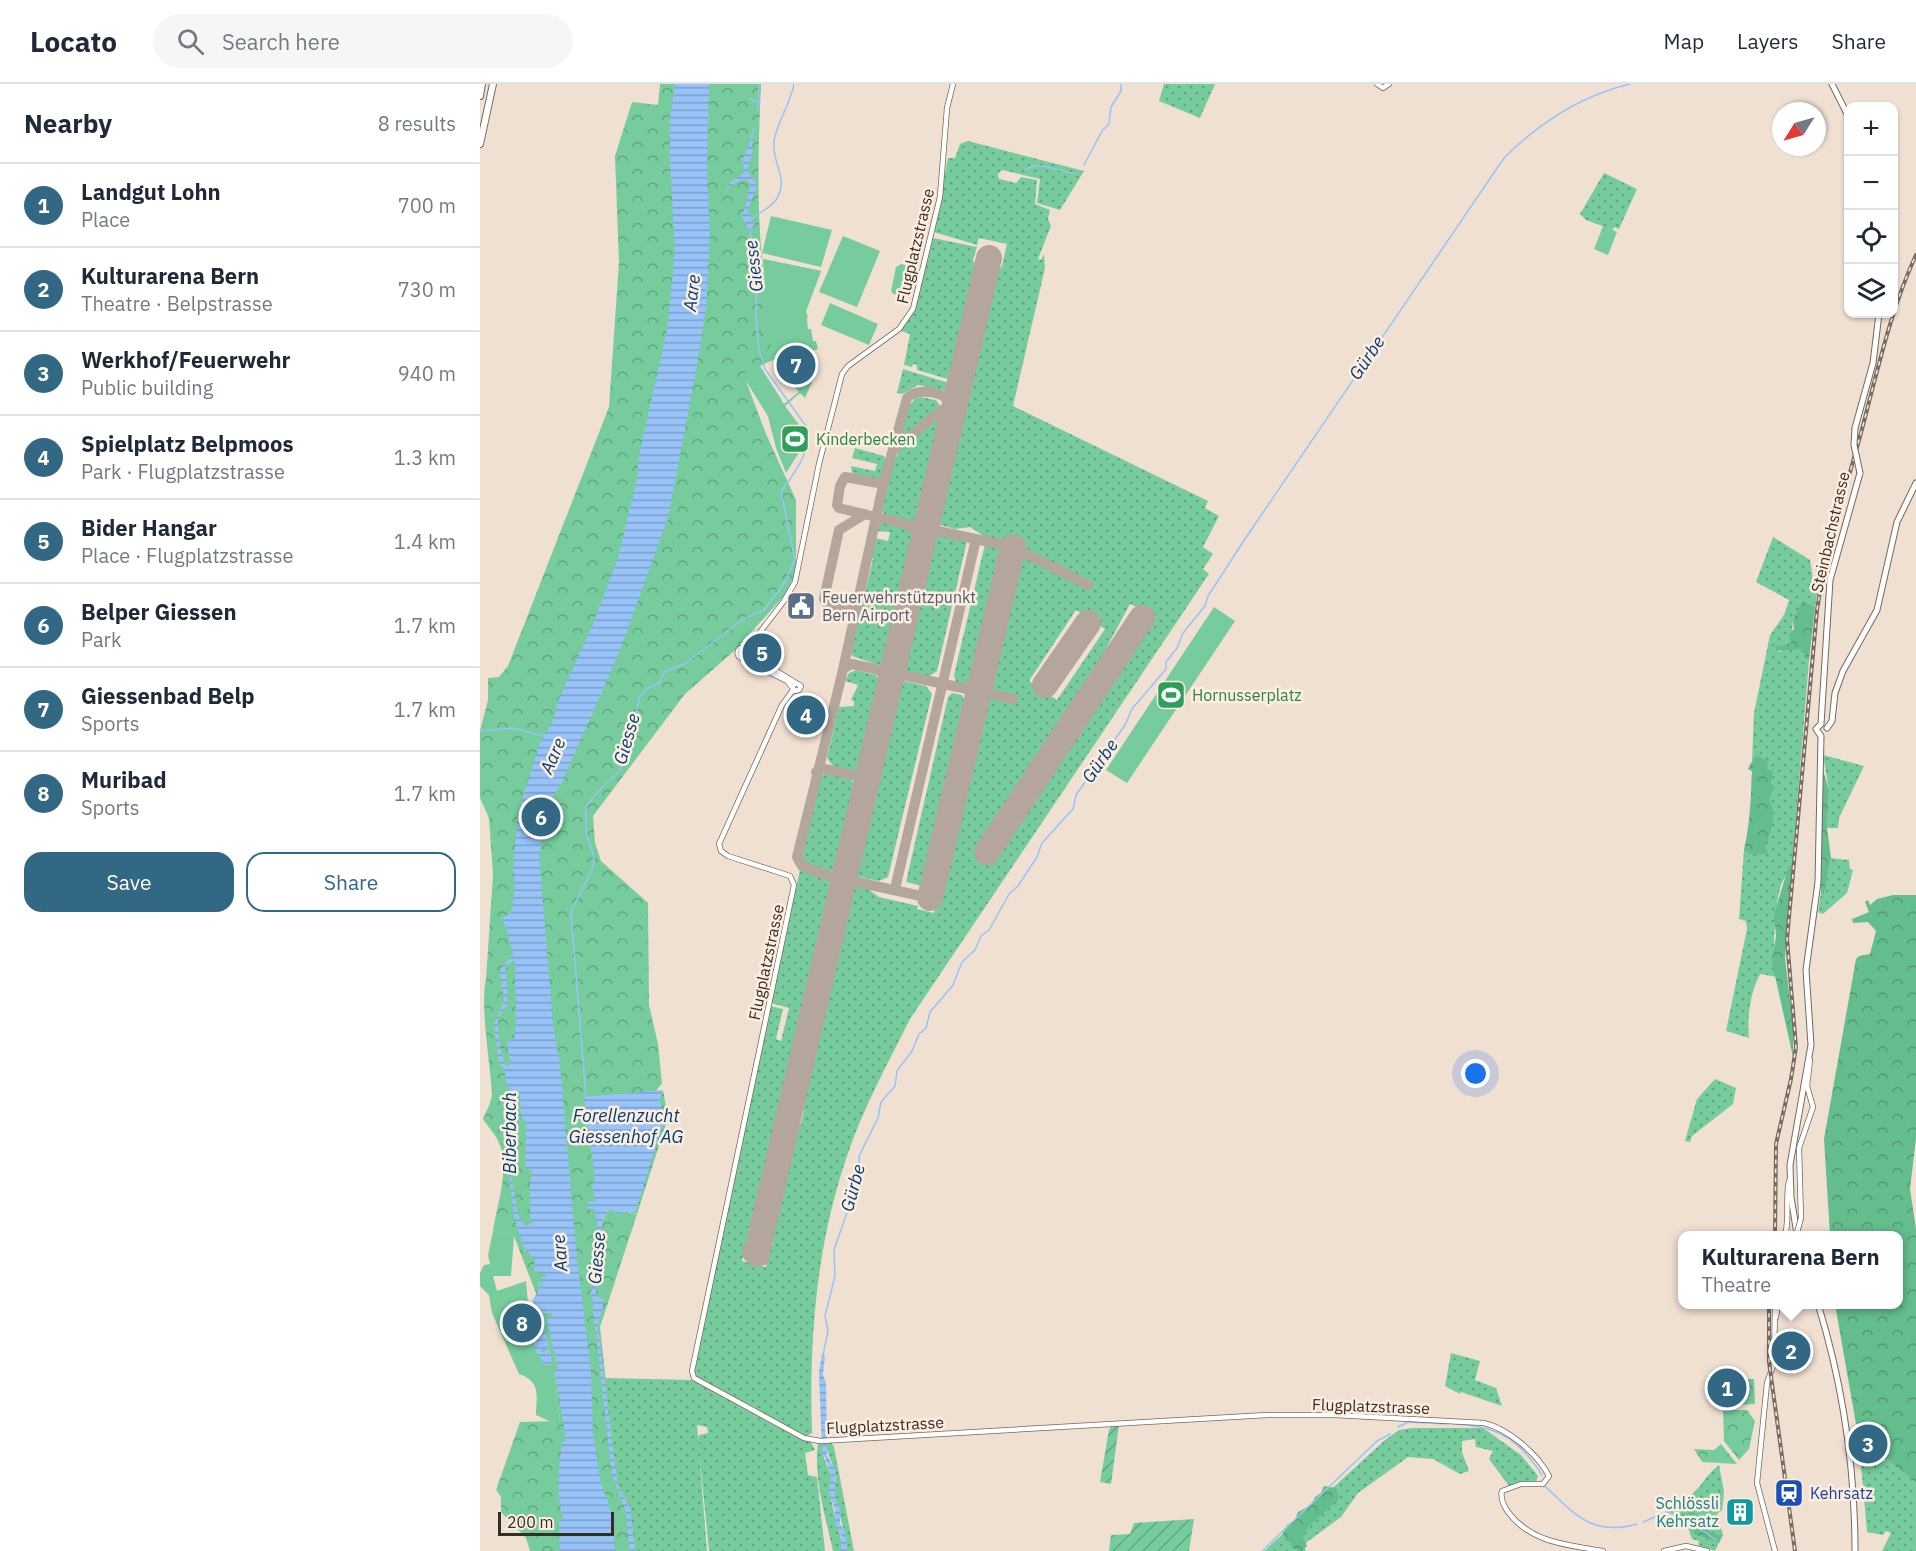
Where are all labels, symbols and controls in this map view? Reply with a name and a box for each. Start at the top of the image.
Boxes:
search box [153,14,573,68]
text: Locato [30,23,117,60]
icon: search [174,25,207,58]
text: Search here [222,27,340,56]
text: Map [1664,27,1704,55]
text: Layers [1737,27,1799,55]
text: Share [1832,27,1886,55]
north arrow [1772,102,1826,156]
map controls [1844,102,1898,318]
button: + [1844,102,1898,156]
text: Nearby [24,106,112,140]
text: 8 results [378,110,456,137]
button: − [1844,156,1898,210]
text: Landgut Lohn [81,177,221,206]
street label: Flugplatzstrasse [892,186,938,306]
text: 1 [38,192,50,219]
text: 700 m [398,192,456,219]
text: Place [81,206,130,233]
button: locate [1844,210,1898,264]
water label: Giesse [739,239,768,293]
text: Kulturarena Bern [81,261,259,290]
button: layers [1844,264,1898,318]
water label: Aare [678,273,705,314]
text: 2 [38,276,50,303]
text: 730 m [398,276,456,303]
text: Theatre · Belpstrasse [81,290,273,317]
water label: Gürbe [1344,331,1390,384]
pin: 7 [776,342,816,388]
text: Werkhof/Feuerwehr [81,345,290,374]
text: 3 [38,360,50,387]
text: 940 m [398,360,456,387]
text: Public building [81,374,213,401]
sports icon: Kinderbecken [779,423,811,455]
text: Spielplatz Belpmoos [81,429,294,458]
place label: Kinderbecken [816,429,915,449]
text: 4 [38,444,50,471]
text: 1.3 km [394,444,456,471]
text: Park · Flugplatzstrasse [81,458,285,485]
street label: Steinbachstrasse [1806,469,1854,594]
text: Bider Hangar [81,513,217,542]
text: 5 [38,528,50,555]
text: 1.4 km [394,528,456,555]
text: Place · Flugplatzstrasse [81,542,294,569]
place label: Feuerwehrstützpunkt Bern Airport [822,587,976,625]
public building icon: Feuerwehrstützpunkt Bern Airport [785,590,817,622]
text: Belper Giessen [81,597,237,626]
text: 6 [38,612,50,639]
text: 1.7 km [394,612,456,639]
text: Park [81,626,121,653]
pin: 5 [742,630,782,676]
sports icon: Hornusserplatz [1155,679,1187,711]
text: Giessenbad Belp [81,681,255,710]
place label: Hornusserplatz [1192,685,1302,705]
pin: 4 [786,692,826,738]
text: 7 [38,696,50,723]
text: 1.7 km [394,696,456,723]
text: Sports [81,710,140,737]
water label: Giesse [608,711,645,767]
water label: Aare [534,734,570,778]
water label: Gürbe [1076,734,1123,787]
text: Muribad [81,765,167,794]
text: 8 [38,780,50,807]
text: 1.7 km [394,780,456,807]
text: Sports [81,794,140,821]
pin: 6 [522,794,560,840]
button: Save [24,852,234,912]
button: Share [246,852,456,912]
street label: Flugplatzstrasse [744,902,788,1022]
your location [1461,1059,1490,1088]
water label: Biberbach [498,1092,521,1174]
water label: Forellenzucht Giessenhof AG [569,1104,683,1148]
water label: Gürbe [835,1162,870,1214]
water label: Giesse [583,1231,610,1285]
popup [1678,1231,1903,1309]
water label: Aare [546,1234,573,1273]
text: Kulturarena Bern [1701,1242,1880,1271]
text: Theatre [1701,1271,1771,1298]
pin: 8 [502,1300,542,1346]
pin: 2 [1772,1328,1810,1374]
pin: 1 [1708,1366,1746,1410]
street label: Flugplatzstrasse [1312,1394,1431,1418]
street label: Flugplatzstrasse [826,1412,945,1438]
pin: 3 [1848,1422,1888,1466]
station icon: Kehrsatz [1773,1477,1805,1509]
place label: Kehrsatz [1810,1483,1873,1503]
place label: Schlössli Kehrsatz [1655,1493,1719,1531]
building icon: Schlössli Kehrsatz [1724,1496,1756,1528]
scale bar [498,1509,614,1536]
text: 200 m [507,1512,554,1532]

